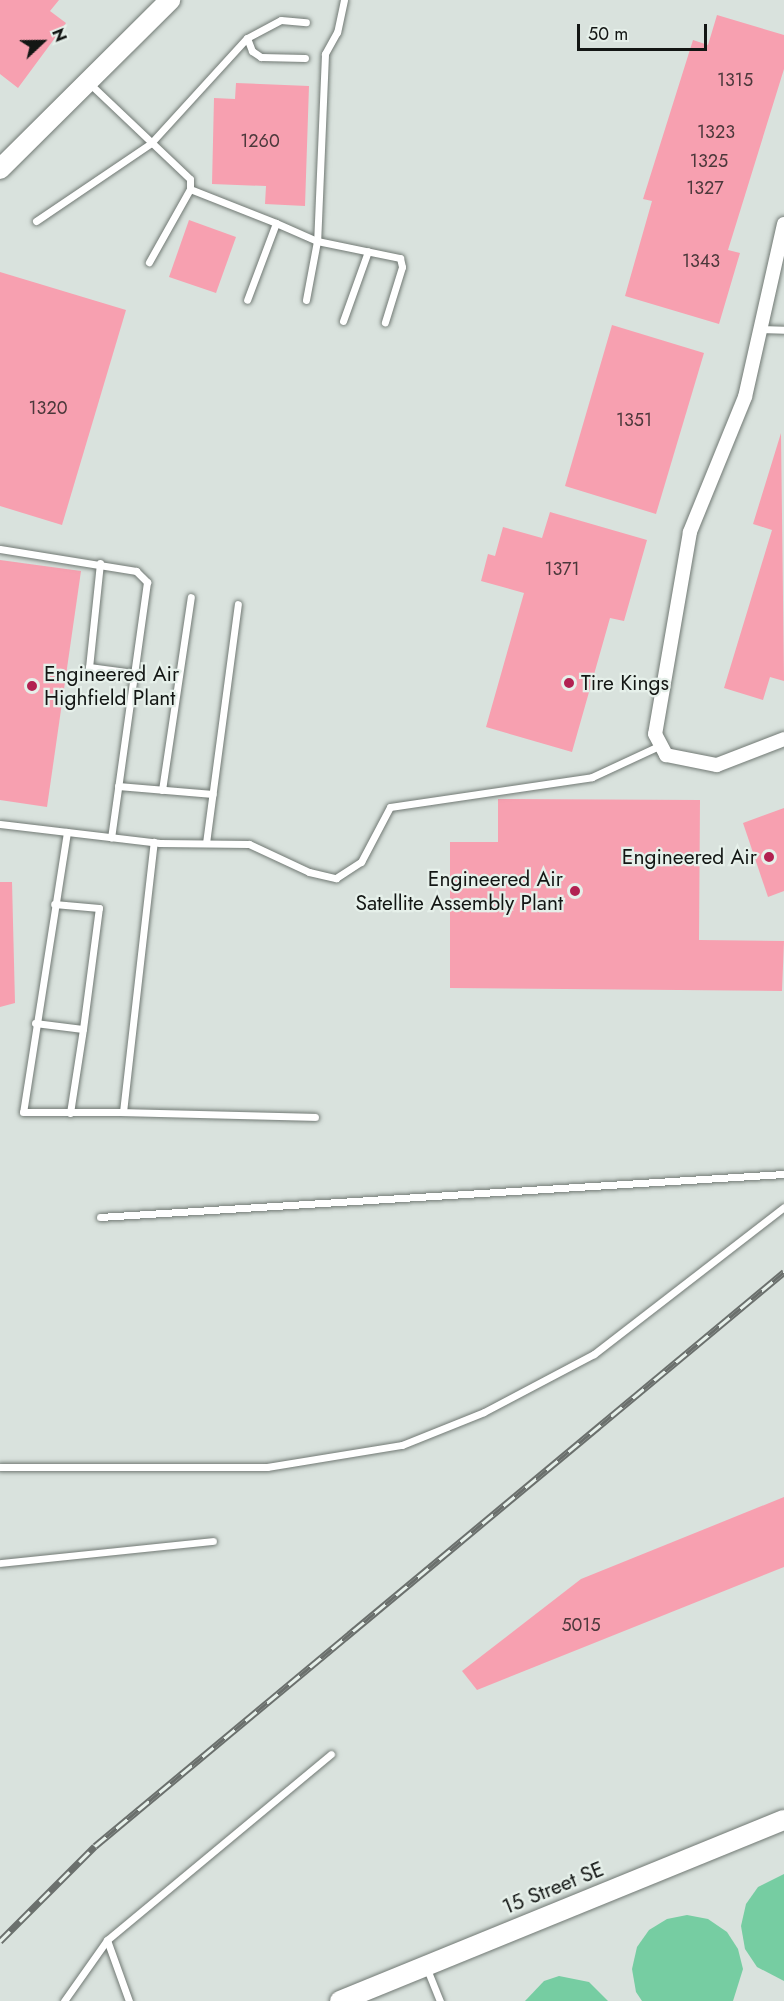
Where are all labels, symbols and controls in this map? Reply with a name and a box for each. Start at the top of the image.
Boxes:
north arrow [12,12,72,72]
scale bar [580,12,710,50]
text: 50 m [588,21,628,47]
text: N [46,25,72,45]
house number: 1315 [717,69,753,91]
house number: 1323 [697,121,735,143]
house number: 1260 [240,130,280,152]
house number: 1325 [690,150,728,172]
house number: 1327 [686,177,724,199]
house number: 1343 [682,250,720,272]
house number: 1320 [29,397,67,419]
house number: 1351 [616,409,652,431]
house number: 1371 [544,558,580,580]
place label: Engineered Air Highfield Plant [44,661,179,711]
place label: Tire Kings [581,670,669,696]
marker: Tire Kings [562,676,576,690]
marker: Engineered Air Highfield Plant [25,679,39,693]
place label: Engineered Air [622,844,757,870]
marker: Engineered Air [762,850,776,864]
place label: Engineered Air Satellite Assembly Plant [355,866,563,916]
marker: Engineered Air Satellite Assembly Plant [568,884,582,898]
house number: 5015 [561,1614,601,1636]
street label: 15 Street SE [499,1856,607,1920]

